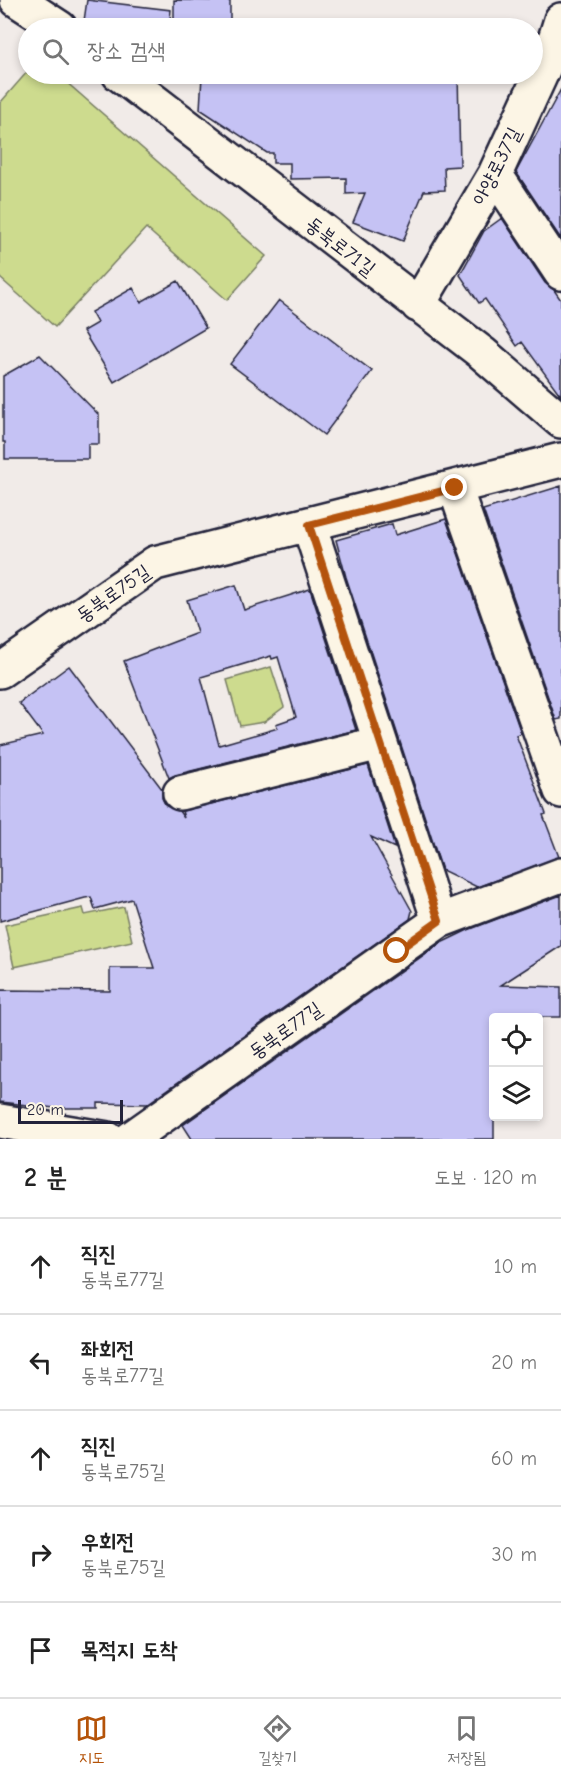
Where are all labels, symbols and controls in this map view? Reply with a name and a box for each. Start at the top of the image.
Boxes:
search box [18,18,543,84]
icon: search [39,35,72,68]
text: 장소 검색 [87,38,165,64]
street label: 아양로37길 [467,124,526,209]
street label: 동북로71길 [301,212,380,281]
route end [441,474,467,500]
street label: 동북로75길 [72,560,155,627]
route start [383,937,409,963]
street label: 동북로77길 [245,997,326,1064]
map controls [489,1013,543,1121]
button: locate [489,1013,543,1067]
button: layers [489,1067,543,1121]
scale bar [18,1097,123,1124]
text: 20 m [27,1101,64,1119]
text: 2 분 [24,1163,67,1193]
text: 도보 · 120 m [434,1166,537,1189]
text: 직진 [81,1241,116,1267]
icon: ahead [24,1250,57,1283]
text: 10 m [494,1255,537,1278]
text: 동북로77길 [81,1268,164,1291]
text: 좌회전 [81,1337,134,1363]
icon: left [24,1346,57,1379]
text: 20 m [491,1351,537,1374]
text: 동북로77길 [81,1364,164,1387]
text: 직진 [81,1433,116,1459]
icon: ahead [24,1442,57,1475]
text: 60 m [491,1447,537,1470]
text: 동북로75길 [81,1460,166,1483]
text: 우회전 [81,1529,134,1555]
icon: right [24,1538,57,1571]
text: 30 m [491,1543,537,1566]
text: 동북로75길 [81,1556,166,1579]
icon: arrive [24,1634,57,1667]
text: 목적지 도착 [81,1637,177,1663]
tab: 지도 [75,1712,108,1768]
tab: 길찾기 [258,1712,297,1768]
tab: 저장됨 [447,1712,486,1768]

